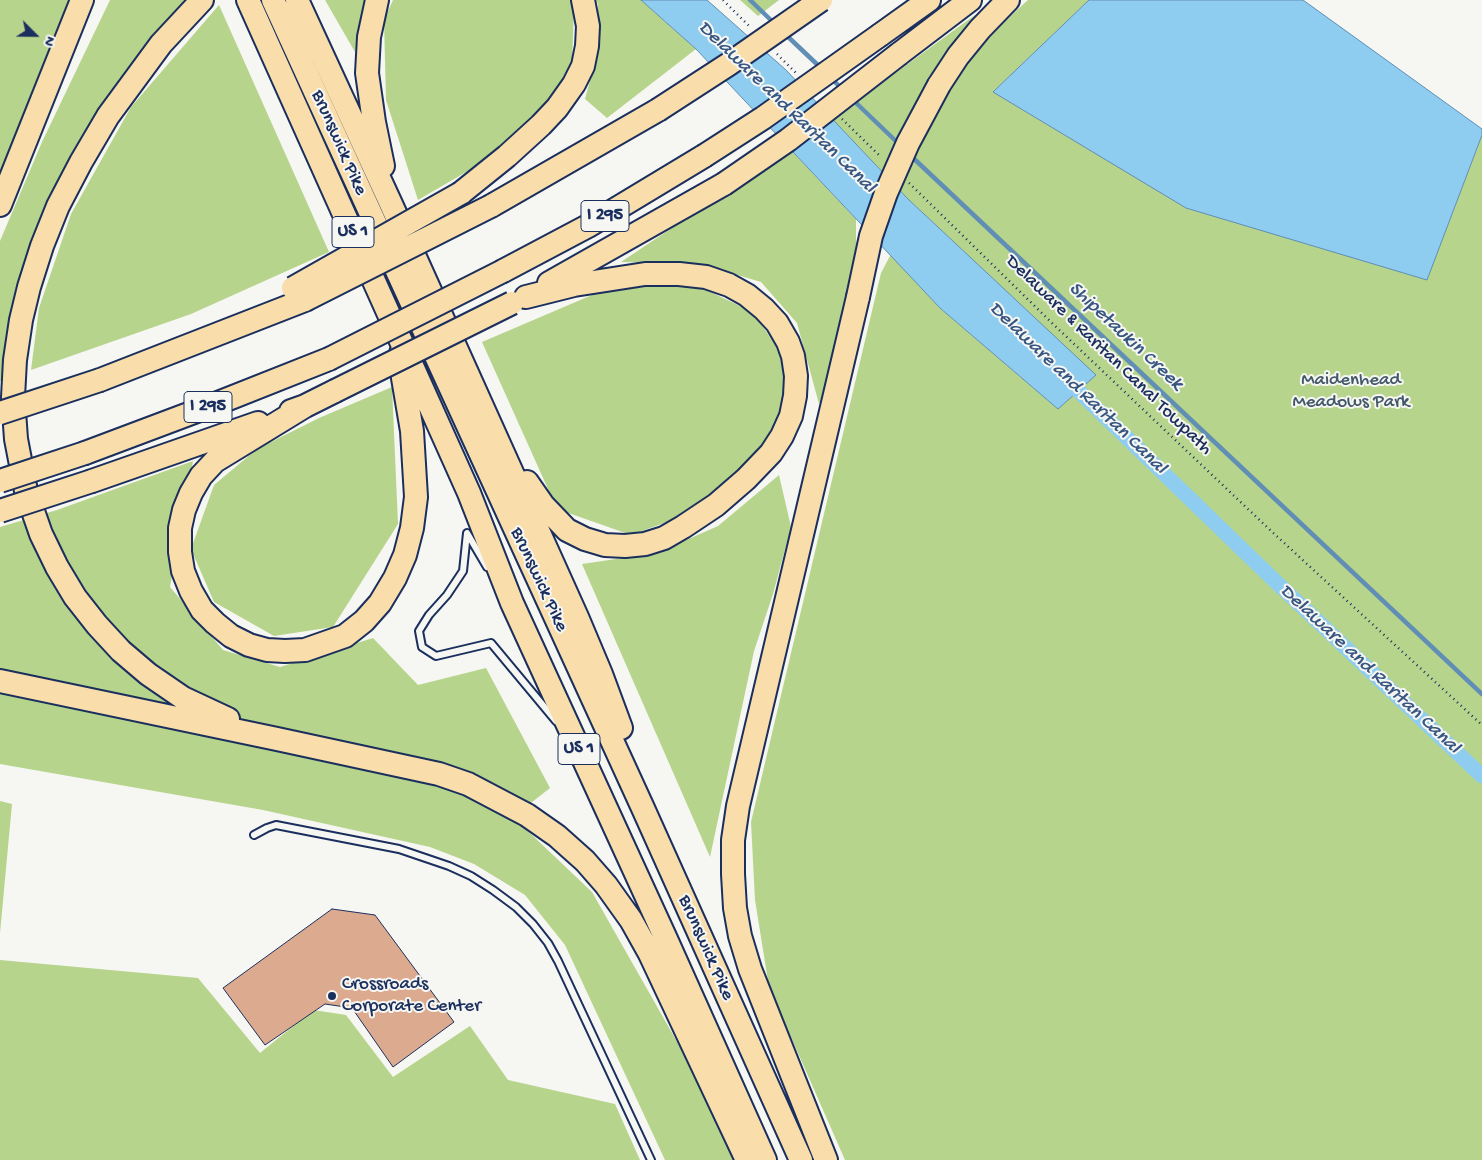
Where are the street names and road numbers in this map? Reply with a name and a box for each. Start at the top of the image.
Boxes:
street label: Brunswick Pike [305,87,371,199]
road number: I 295 [581,200,629,232]
road number: US 1 [332,216,374,248]
street label: Delaware & Raritan Canal Towpath [1000,251,1216,461]
road number: I 295 [184,392,232,422]
street label: Brunswick Pike [504,524,572,636]
road number: US 1 [558,734,600,764]
street label: Brunswick Pike [672,892,738,1004]

